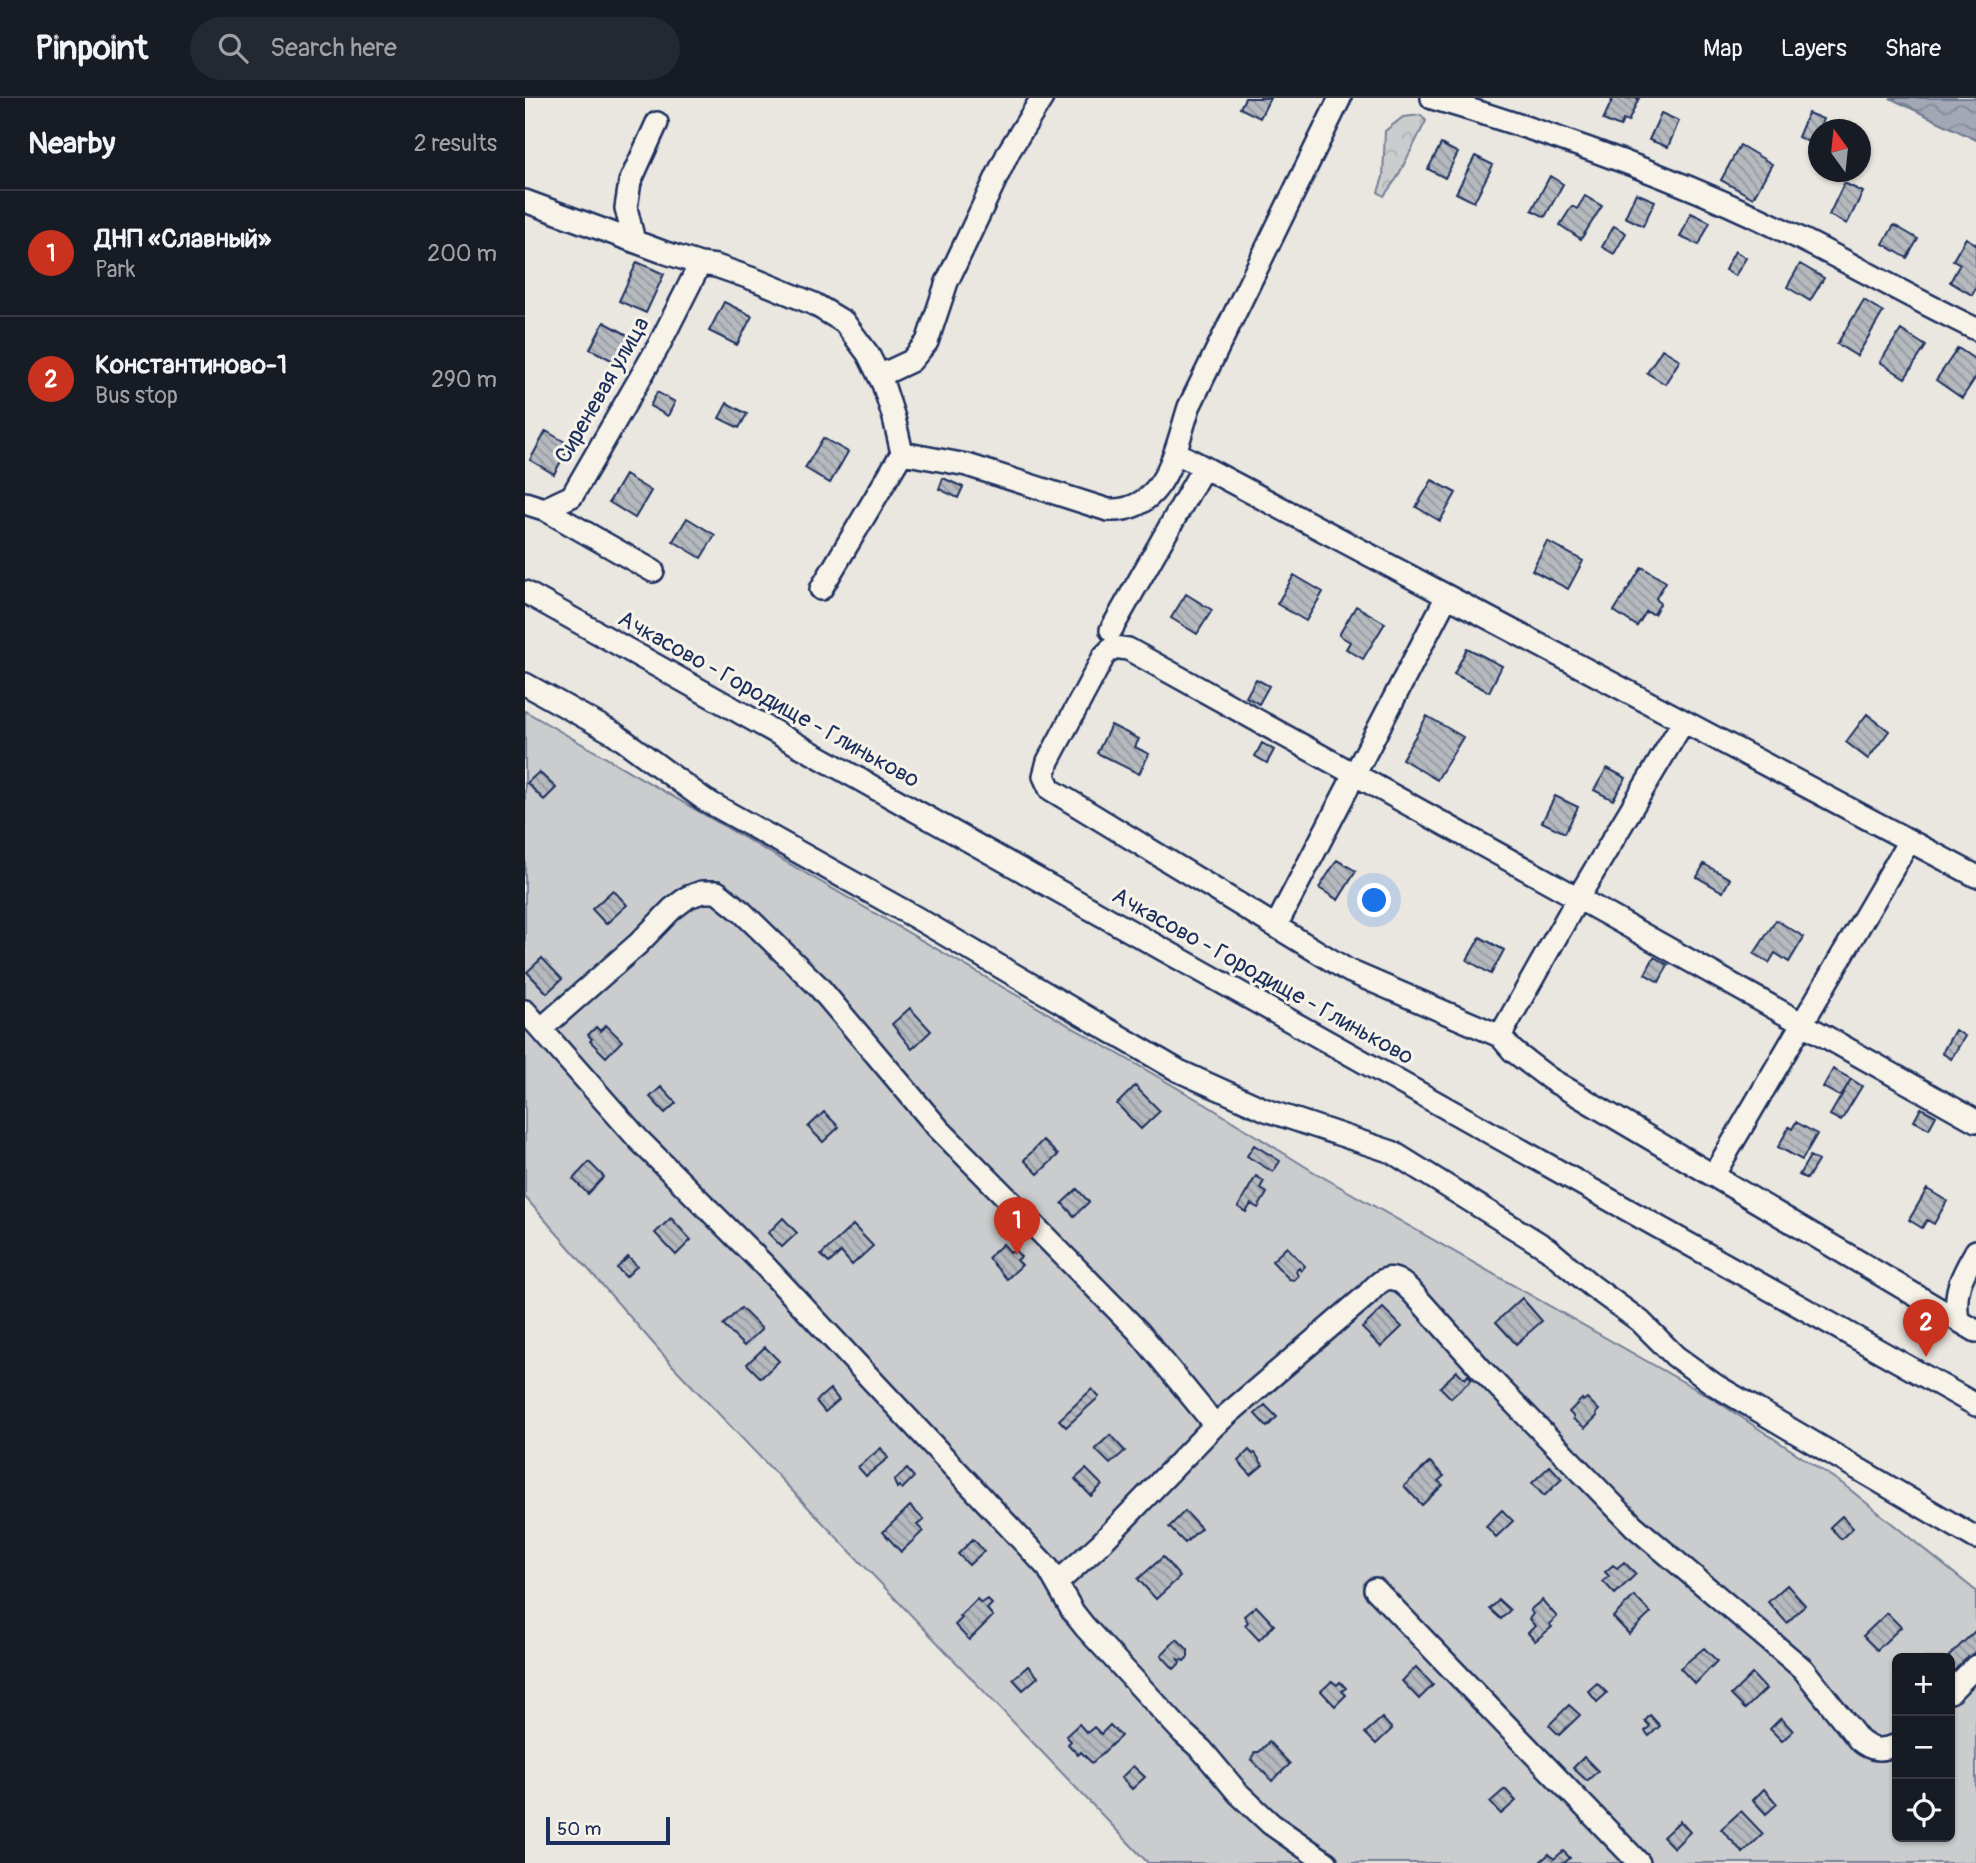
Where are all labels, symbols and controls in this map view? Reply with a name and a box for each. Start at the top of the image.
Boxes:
search box [190,17,680,80]
text: Pinpoint [35,28,148,69]
icon: search [214,29,252,67]
text: Search here [270,32,397,64]
text: Map [1703,34,1743,63]
text: Layers [1781,34,1847,63]
text: Share [1885,34,1941,63]
north arrow [1808,119,1871,182]
text: Nearby [28,125,115,162]
text: 2 results [414,129,497,158]
text: ДНП «Славный» [95,223,271,255]
text: 1 [47,239,56,268]
text: 200 m [427,239,497,268]
text: Park [95,255,135,284]
street label: Сиреневая улица [548,312,656,468]
text: Константиново-1 [95,349,287,381]
text: 2 [45,365,57,394]
text: 290 m [431,365,497,394]
text: Bus stop [95,381,178,410]
street label: Ачкасово - Городище - Глиньково [613,604,925,794]
street label: Ачкасово - Городище - Глиньково [1107,881,1419,1071]
your location [1357,883,1391,917]
pin: 1 [994,1197,1040,1255]
pin: 2 [1903,1299,1949,1357]
map controls [1892,1653,1955,1842]
button: + [1892,1653,1955,1716]
button: − [1892,1716,1955,1779]
button: locate [1892,1779,1955,1842]
scale bar [546,1814,670,1846]
text: 50 m [557,1817,601,1841]

